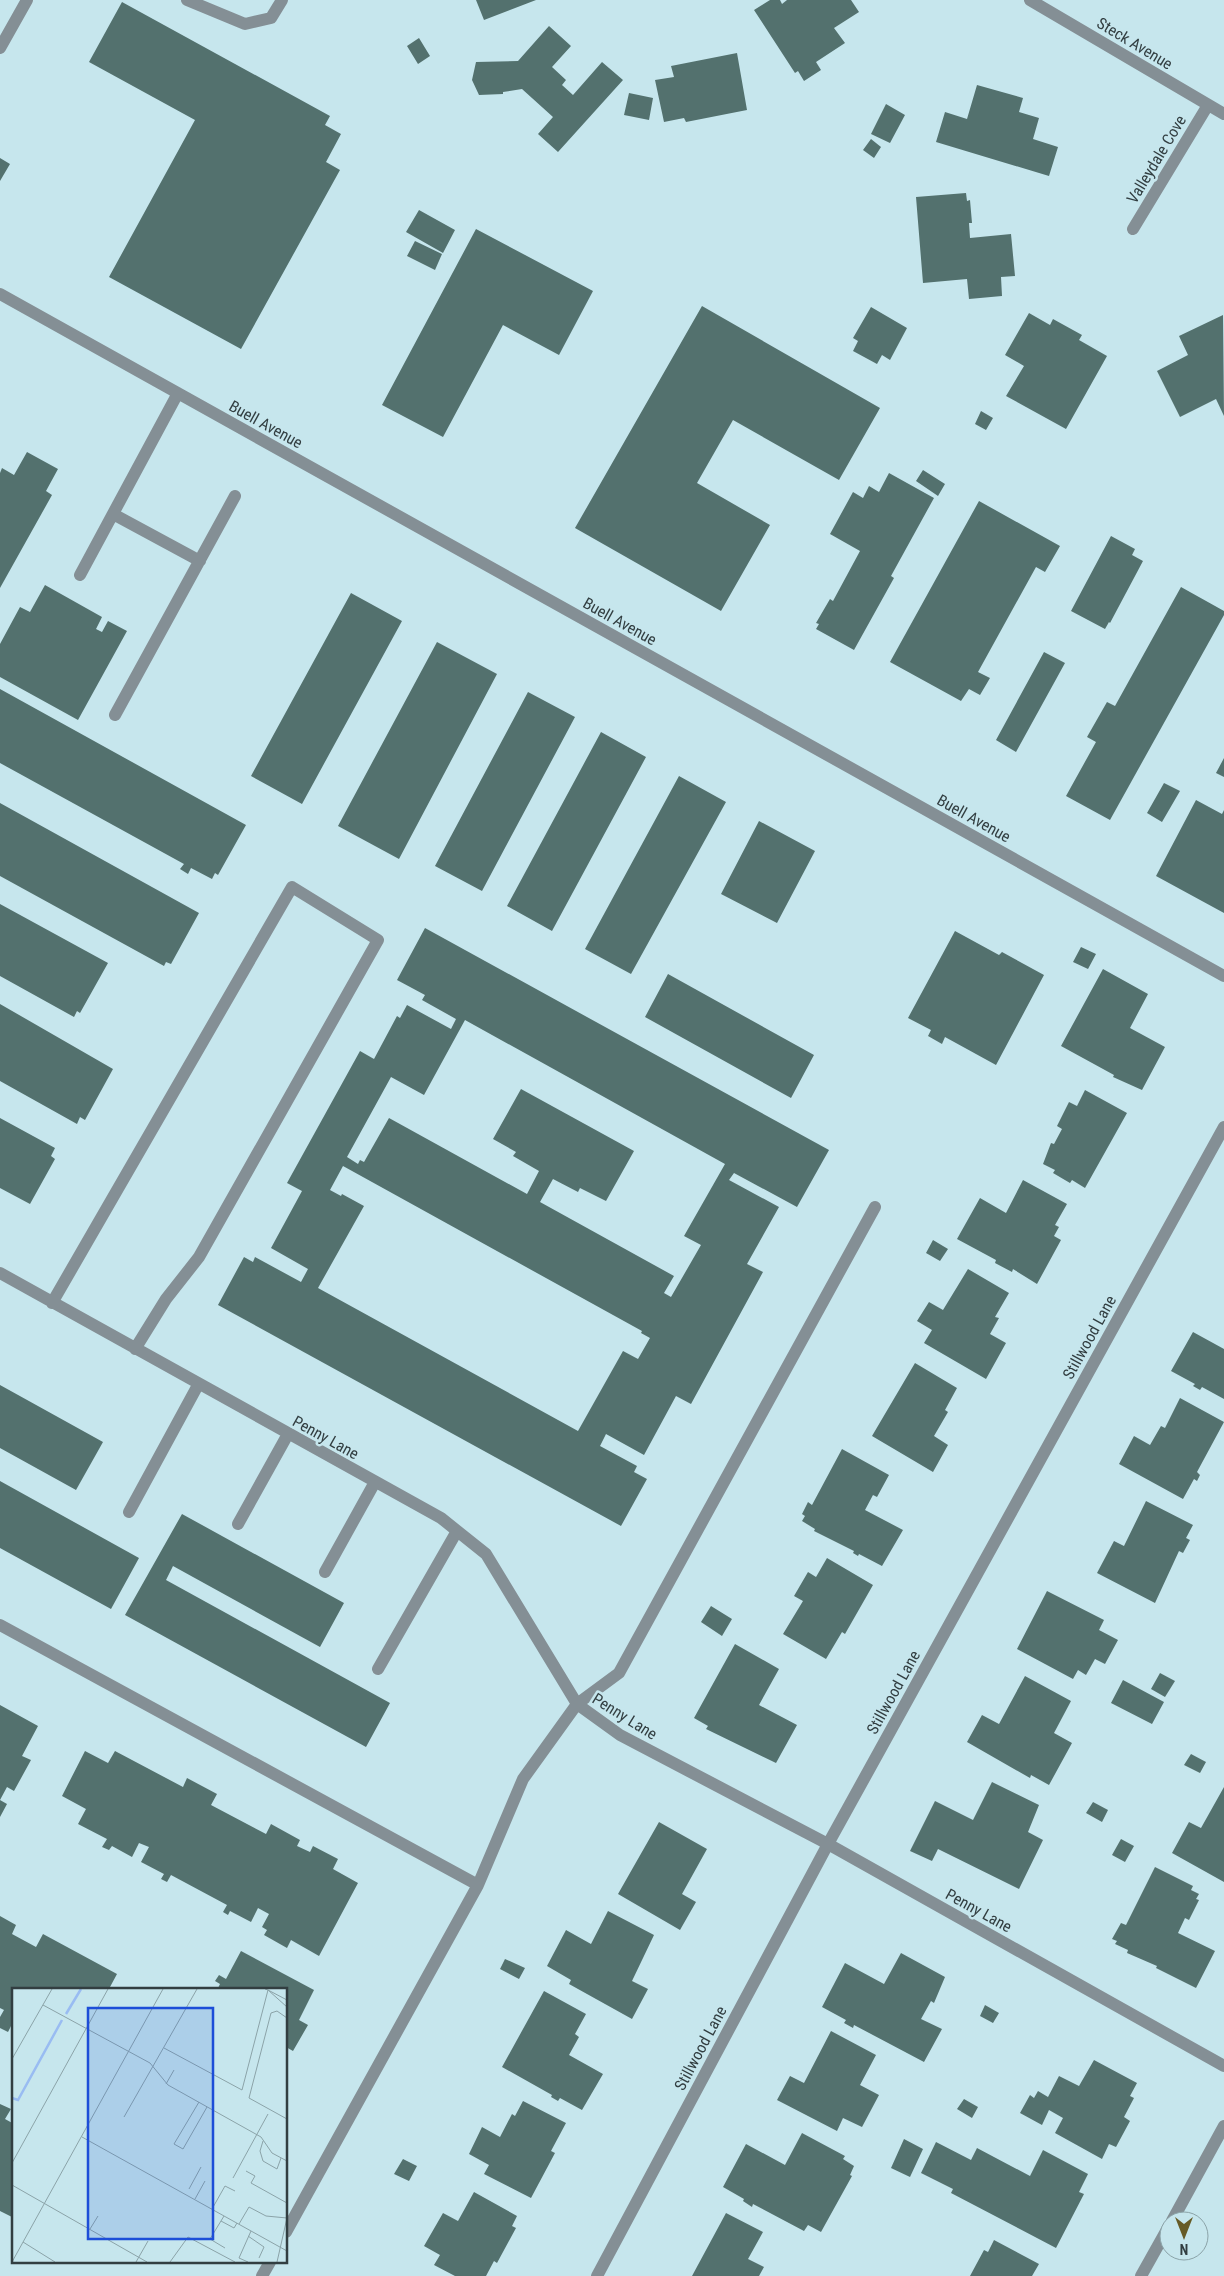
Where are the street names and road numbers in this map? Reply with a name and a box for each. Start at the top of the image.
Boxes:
street label: Steck Avenue [1093,13,1176,73]
street label: Valleydale Cove [1123,112,1190,207]
street label: Buell Avenue [226,396,306,452]
street label: Buell Avenue [580,593,660,649]
street label: Buell Avenue [934,790,1014,846]
street label: Stillwood Lane [1059,1292,1120,1382]
street label: Penny Lane [289,1412,362,1463]
street label: Stillwood Lane [863,1647,924,1737]
street label: Penny Lane [589,1689,661,1744]
street label: Penny Lane [942,1885,1015,1936]
street label: Stillwood Lane [670,2003,731,2094]

